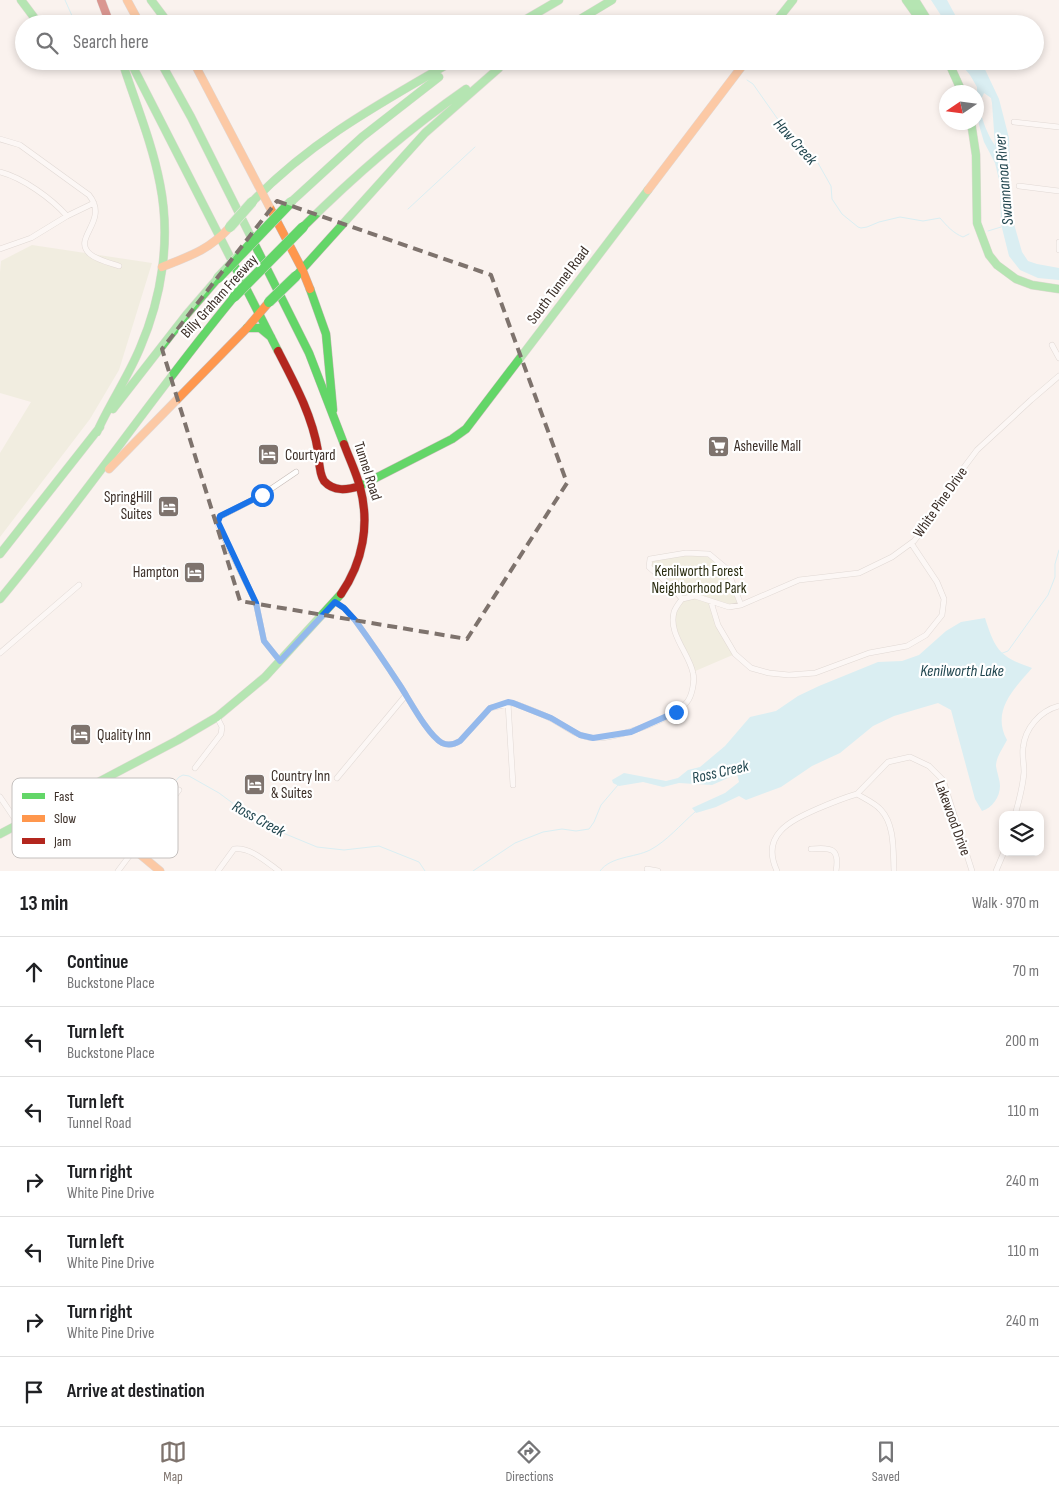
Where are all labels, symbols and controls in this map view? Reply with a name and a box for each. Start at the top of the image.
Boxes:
search box [15,15,1044,70]
icon: search [33,29,61,57]
text: Search here [73,31,149,54]
north arrow [939,85,984,130]
water label: Haw Creek [769,115,821,170]
water label: Swannanoa River [991,133,1018,226]
street label: South Tunnel Road [523,243,594,328]
street label: Billy Graham Freeway [177,250,262,342]
supermarket icon: Asheville Mall [706,434,730,458]
place label: Asheville Mall [733,437,801,456]
street label: Tunnel Road [349,440,386,503]
hotel icon: Courtyard [257,443,281,467]
place label: Courtyard [285,446,335,465]
street label: White Pine Drive [909,463,972,541]
route start [251,484,274,507]
place label: SpringHill Suites [104,488,152,524]
hotel icon: SpringHill Suites [156,494,180,518]
hotel icon: Hampton [183,560,207,584]
park label: Kenilworth Forest Neighborhood Park [651,562,747,598]
place label: Hampton [133,563,179,582]
water label: Kenilworth Lake [920,662,1004,681]
route end [665,701,688,724]
hotel icon: Quality Inn [69,723,93,747]
place label: Quality Inn [97,726,151,745]
water label: Ross Creek [690,757,751,788]
place label: Country Inn & Suites [271,767,330,803]
hotel icon: Country Inn & Suites [243,773,267,797]
legend [12,778,178,858]
street label: Lakewood Drive [930,778,975,858]
text: Fast [54,788,74,805]
water label: Ross Creek [229,797,289,842]
text: Slow [54,810,76,827]
map controls [999,811,1044,856]
button: layers [999,811,1044,856]
text: Jam [53,833,71,850]
text: 13 min [20,891,68,916]
text: Walk · 970 m [972,894,1039,913]
text: Continue [67,951,128,974]
icon: ahead [20,958,48,986]
text: 70 m [1013,962,1039,981]
text: Buckstone Place [67,974,155,993]
text: Turn left [67,1021,124,1044]
icon: left [20,1028,48,1056]
text: 200 m [1005,1032,1039,1051]
text: Buckstone Place [67,1044,155,1063]
text: Turn left [67,1091,124,1114]
icon: left [20,1098,48,1126]
text: 110 m [1008,1102,1039,1121]
text: Tunnel Road [67,1114,131,1133]
text: Turn right [67,1161,132,1184]
icon: right [20,1168,48,1196]
text: 240 m [1006,1172,1039,1191]
text: White Pine Drive [67,1184,154,1203]
text: Turn left [67,1231,124,1254]
icon: left [20,1238,48,1266]
text: 110 m [1008,1242,1039,1261]
text: White Pine Drive [67,1254,154,1273]
text: Turn right [67,1301,132,1324]
icon: right [20,1308,48,1336]
text: 240 m [1006,1312,1039,1331]
text: White Pine Drive [67,1324,154,1343]
icon: arrive [20,1378,48,1406]
text: Arrive at destination [67,1380,205,1403]
tab: Map [159,1438,187,1485]
tab: Directions [505,1438,554,1485]
tab: Saved [872,1438,900,1485]

